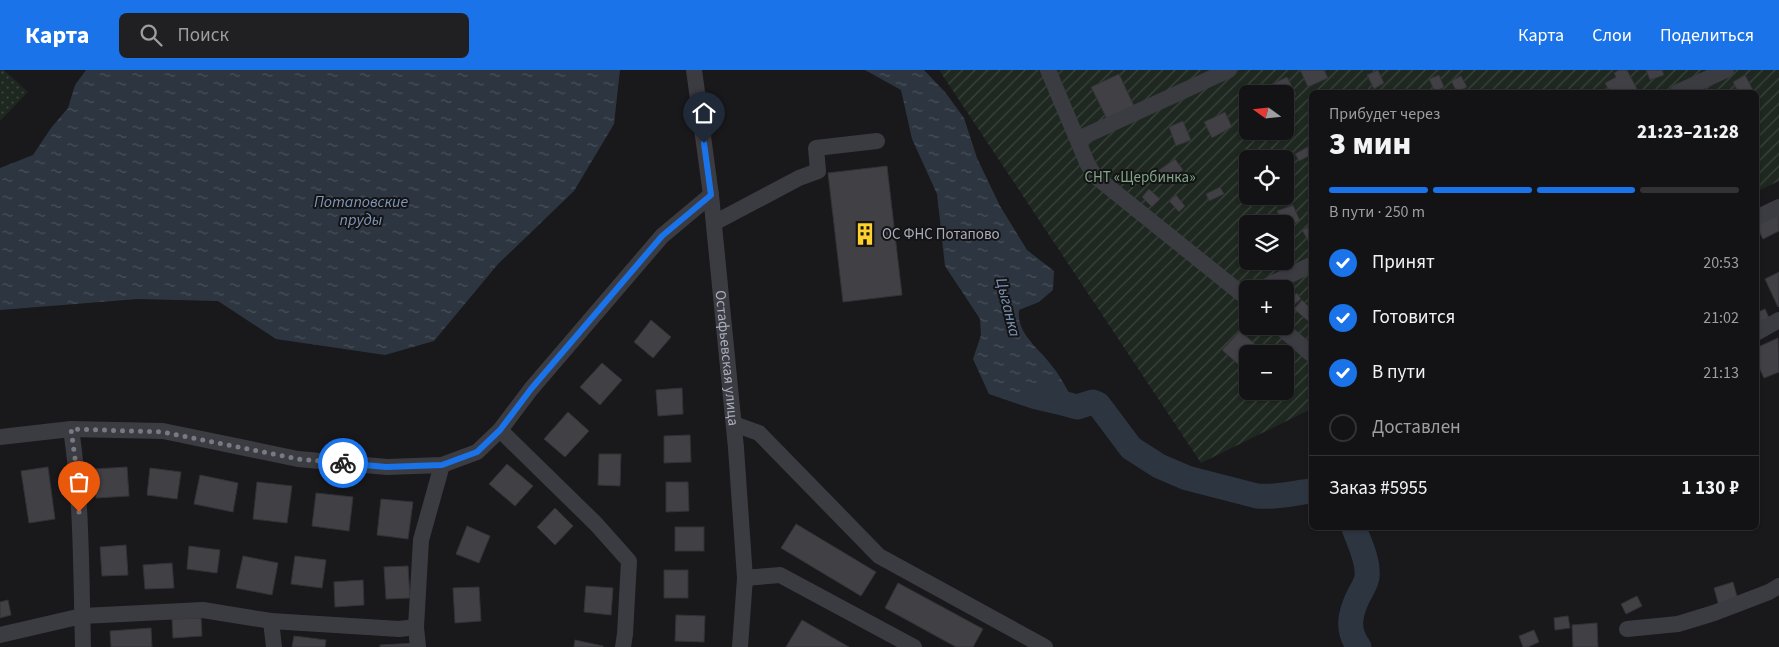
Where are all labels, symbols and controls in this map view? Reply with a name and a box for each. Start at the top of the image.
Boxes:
search box [119,13,469,58]
text: Карта [25,18,89,53]
icon: search [137,21,165,49]
text: Поиск [177,22,229,49]
text: Карта [1518,23,1564,48]
text: Слои [1592,23,1632,48]
text: Поделиться [1660,23,1754,48]
north arrow [1239,85,1294,140]
map controls [1239,85,1294,400]
pin [683,92,725,143]
icon: home [690,99,718,127]
text: Прибудет через [1329,103,1440,125]
text: 21:23–21:28 [1637,119,1739,146]
text: 3 мин [1329,121,1411,167]
button: locate [1239,150,1294,205]
park label: СНТ «Щербинка» [1084,167,1196,188]
water label: Потаповские пруды [314,191,408,231]
text: В пути · 250 m [1329,201,1425,223]
button: layers [1239,215,1294,270]
building icon: ОС ФНС Потапово [852,221,878,247]
place label: ОС ФНС Потапово [882,224,1000,245]
icon: check [1329,249,1357,277]
text: Принят [1372,249,1435,276]
text: 20:53 [1703,252,1739,274]
water label: Цыганка [990,275,1026,339]
button: + [1239,280,1294,335]
street label: Остафьевская улица [709,289,744,427]
icon: check [1329,304,1357,332]
text: Готовится [1372,304,1455,331]
text: 21:02 [1703,307,1739,329]
button: − [1239,345,1294,400]
icon: check [1329,359,1357,387]
text: В пути [1372,359,1426,386]
text: 21:13 [1703,362,1739,384]
text: Доставлен [1372,414,1461,441]
courier [318,438,368,488]
icon: bike [329,449,357,477]
pin [58,461,100,512]
icon: bag [65,468,93,496]
text: Заказ #5955 [1329,475,1428,502]
text: 1 130 ₽ [1681,475,1739,502]

